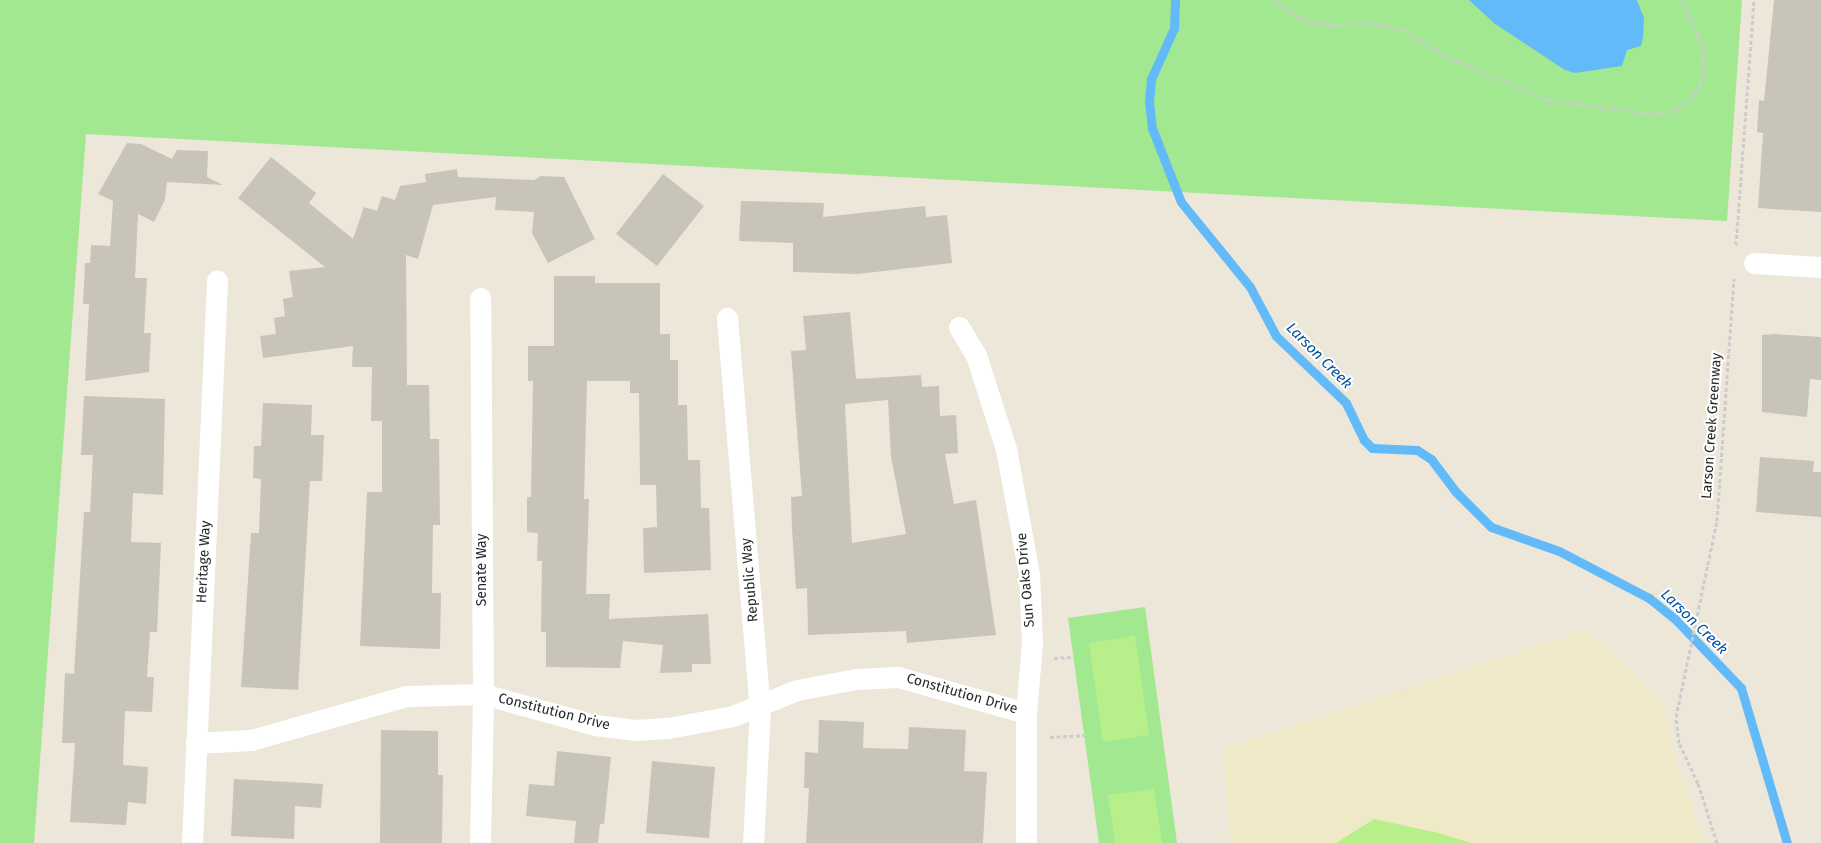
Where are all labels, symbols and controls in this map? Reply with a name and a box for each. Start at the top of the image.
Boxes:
water label: Larson Creek [1282,319,1356,393]
street label: Larson Creek Greenway [1699,352,1725,500]
street label: Heritage Way [193,520,215,604]
street label: Sun Oaks Drive [1013,532,1039,628]
street label: Senate Way [474,534,490,606]
street label: Republic Way [738,537,762,623]
water label: Larson Creek [1657,586,1731,658]
street label: Constitution Drive [905,670,1019,718]
street label: Constitution Drive [496,690,612,734]

